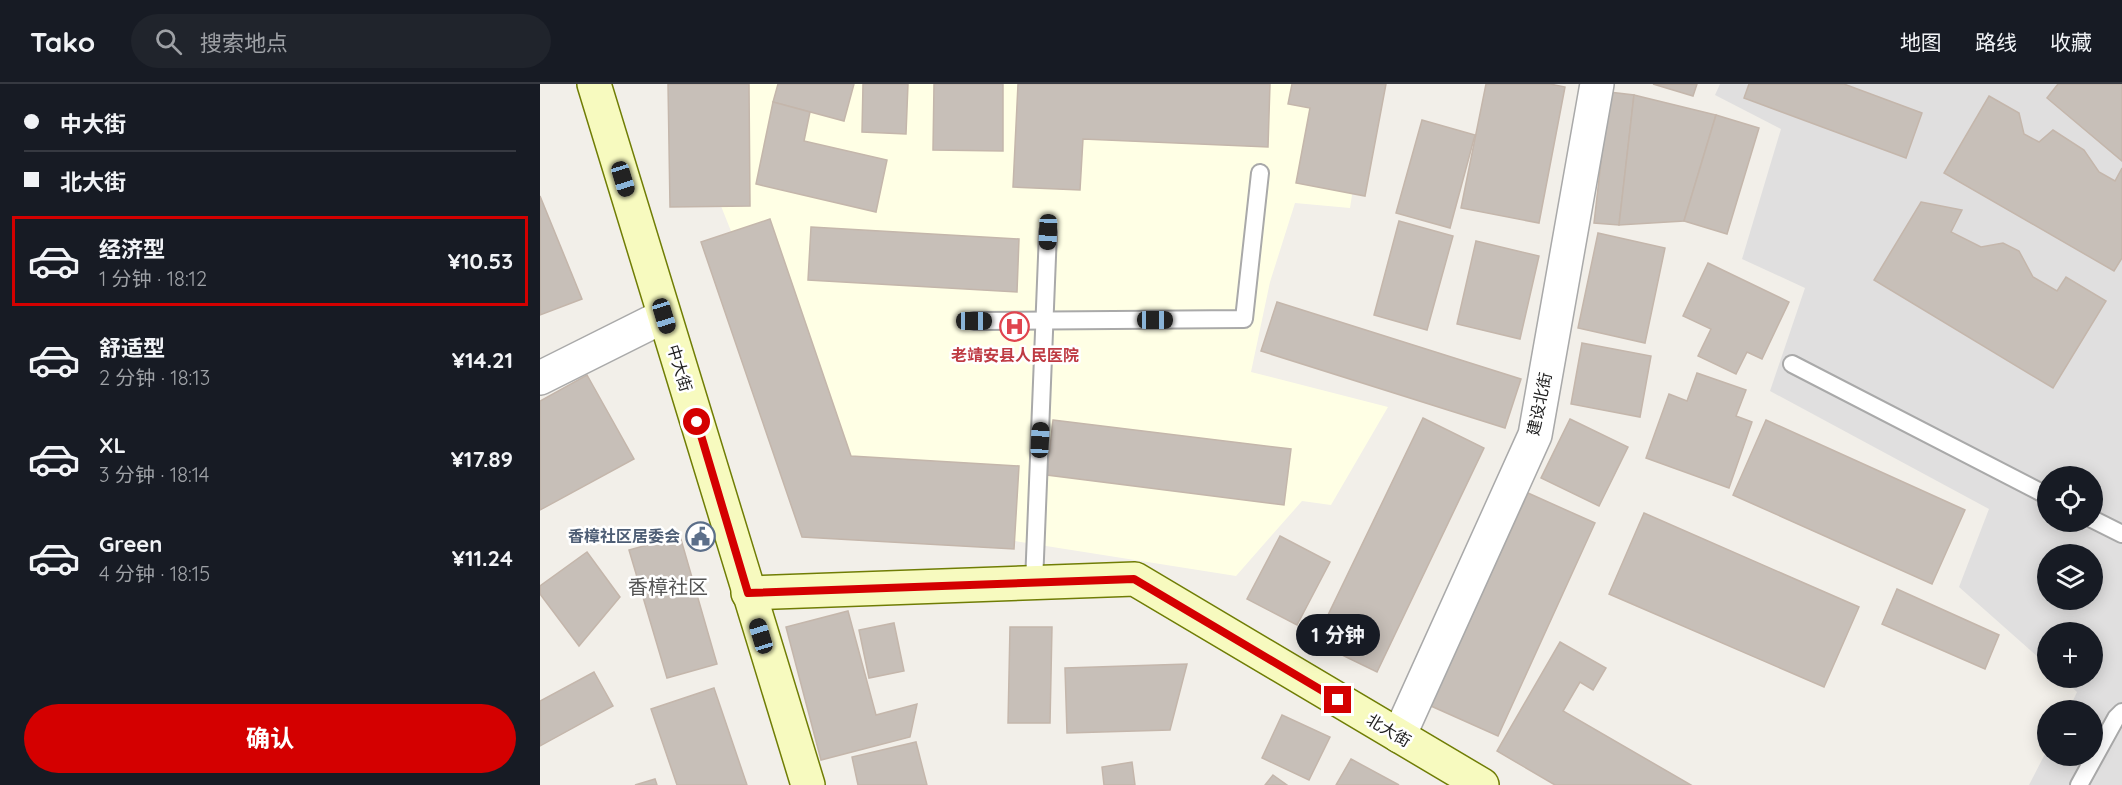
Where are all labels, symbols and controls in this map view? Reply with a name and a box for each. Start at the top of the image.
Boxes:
search box [131,14,551,68]
text: Tako [30,24,95,59]
icon: search [152,25,185,58]
text: 搜索地点 [200,29,288,57]
text: 地图 [1900,29,1942,55]
text: 路线 [1975,29,2017,55]
text: 收藏 [2050,29,2092,55]
text: 中大街 [60,110,126,138]
car [609,159,637,199]
text: 北大街 [60,168,126,196]
car [1038,214,1058,250]
icon: car [27,234,81,288]
text: 经济型 [99,235,165,263]
text: ¥10.53 [448,247,513,275]
text: 1 分钟 · 18:12 [99,266,207,291]
car [650,296,678,336]
hospital icon: 老靖安县人民医院 [999,311,1031,343]
car [1137,311,1173,329]
car [956,312,992,330]
icon: car [27,333,81,387]
text: 舒适型 [99,334,165,362]
street label: 中大街 [663,342,697,394]
place label: 老靖安县人民医院 [951,345,1079,365]
text: ¥14.21 [452,346,513,374]
text: 2 分钟 · 18:13 [99,365,210,390]
street label: 建设北街 [1523,371,1555,437]
route start [683,408,710,435]
car [1030,422,1050,458]
text: XL [99,431,126,459]
icon: car [27,432,81,486]
text: ¥17.89 [451,445,513,473]
text: 3 分钟 · 18:14 [99,462,209,487]
map controls [2037,466,2103,766]
button: locate [2037,466,2103,532]
public building icon: 香樟社区居委会 [685,520,717,552]
place label: 香樟社区居委会 [568,526,680,546]
text: Green [99,530,162,558]
icon: car [27,531,81,585]
text: ¥11.24 [452,544,513,572]
button: layers [2037,544,2103,610]
text: 4 分钟 · 18:15 [99,561,210,586]
district label: 香樟社区 [628,574,708,599]
callout: 1 分钟 [1296,613,1380,655]
car [747,616,775,656]
text: 1 分钟 [1311,622,1365,647]
button: + [2037,622,2103,688]
route end [1324,686,1351,713]
button: − [2037,700,2103,766]
button: 确认 [24,704,516,773]
street label: 北大街 [1363,709,1415,751]

